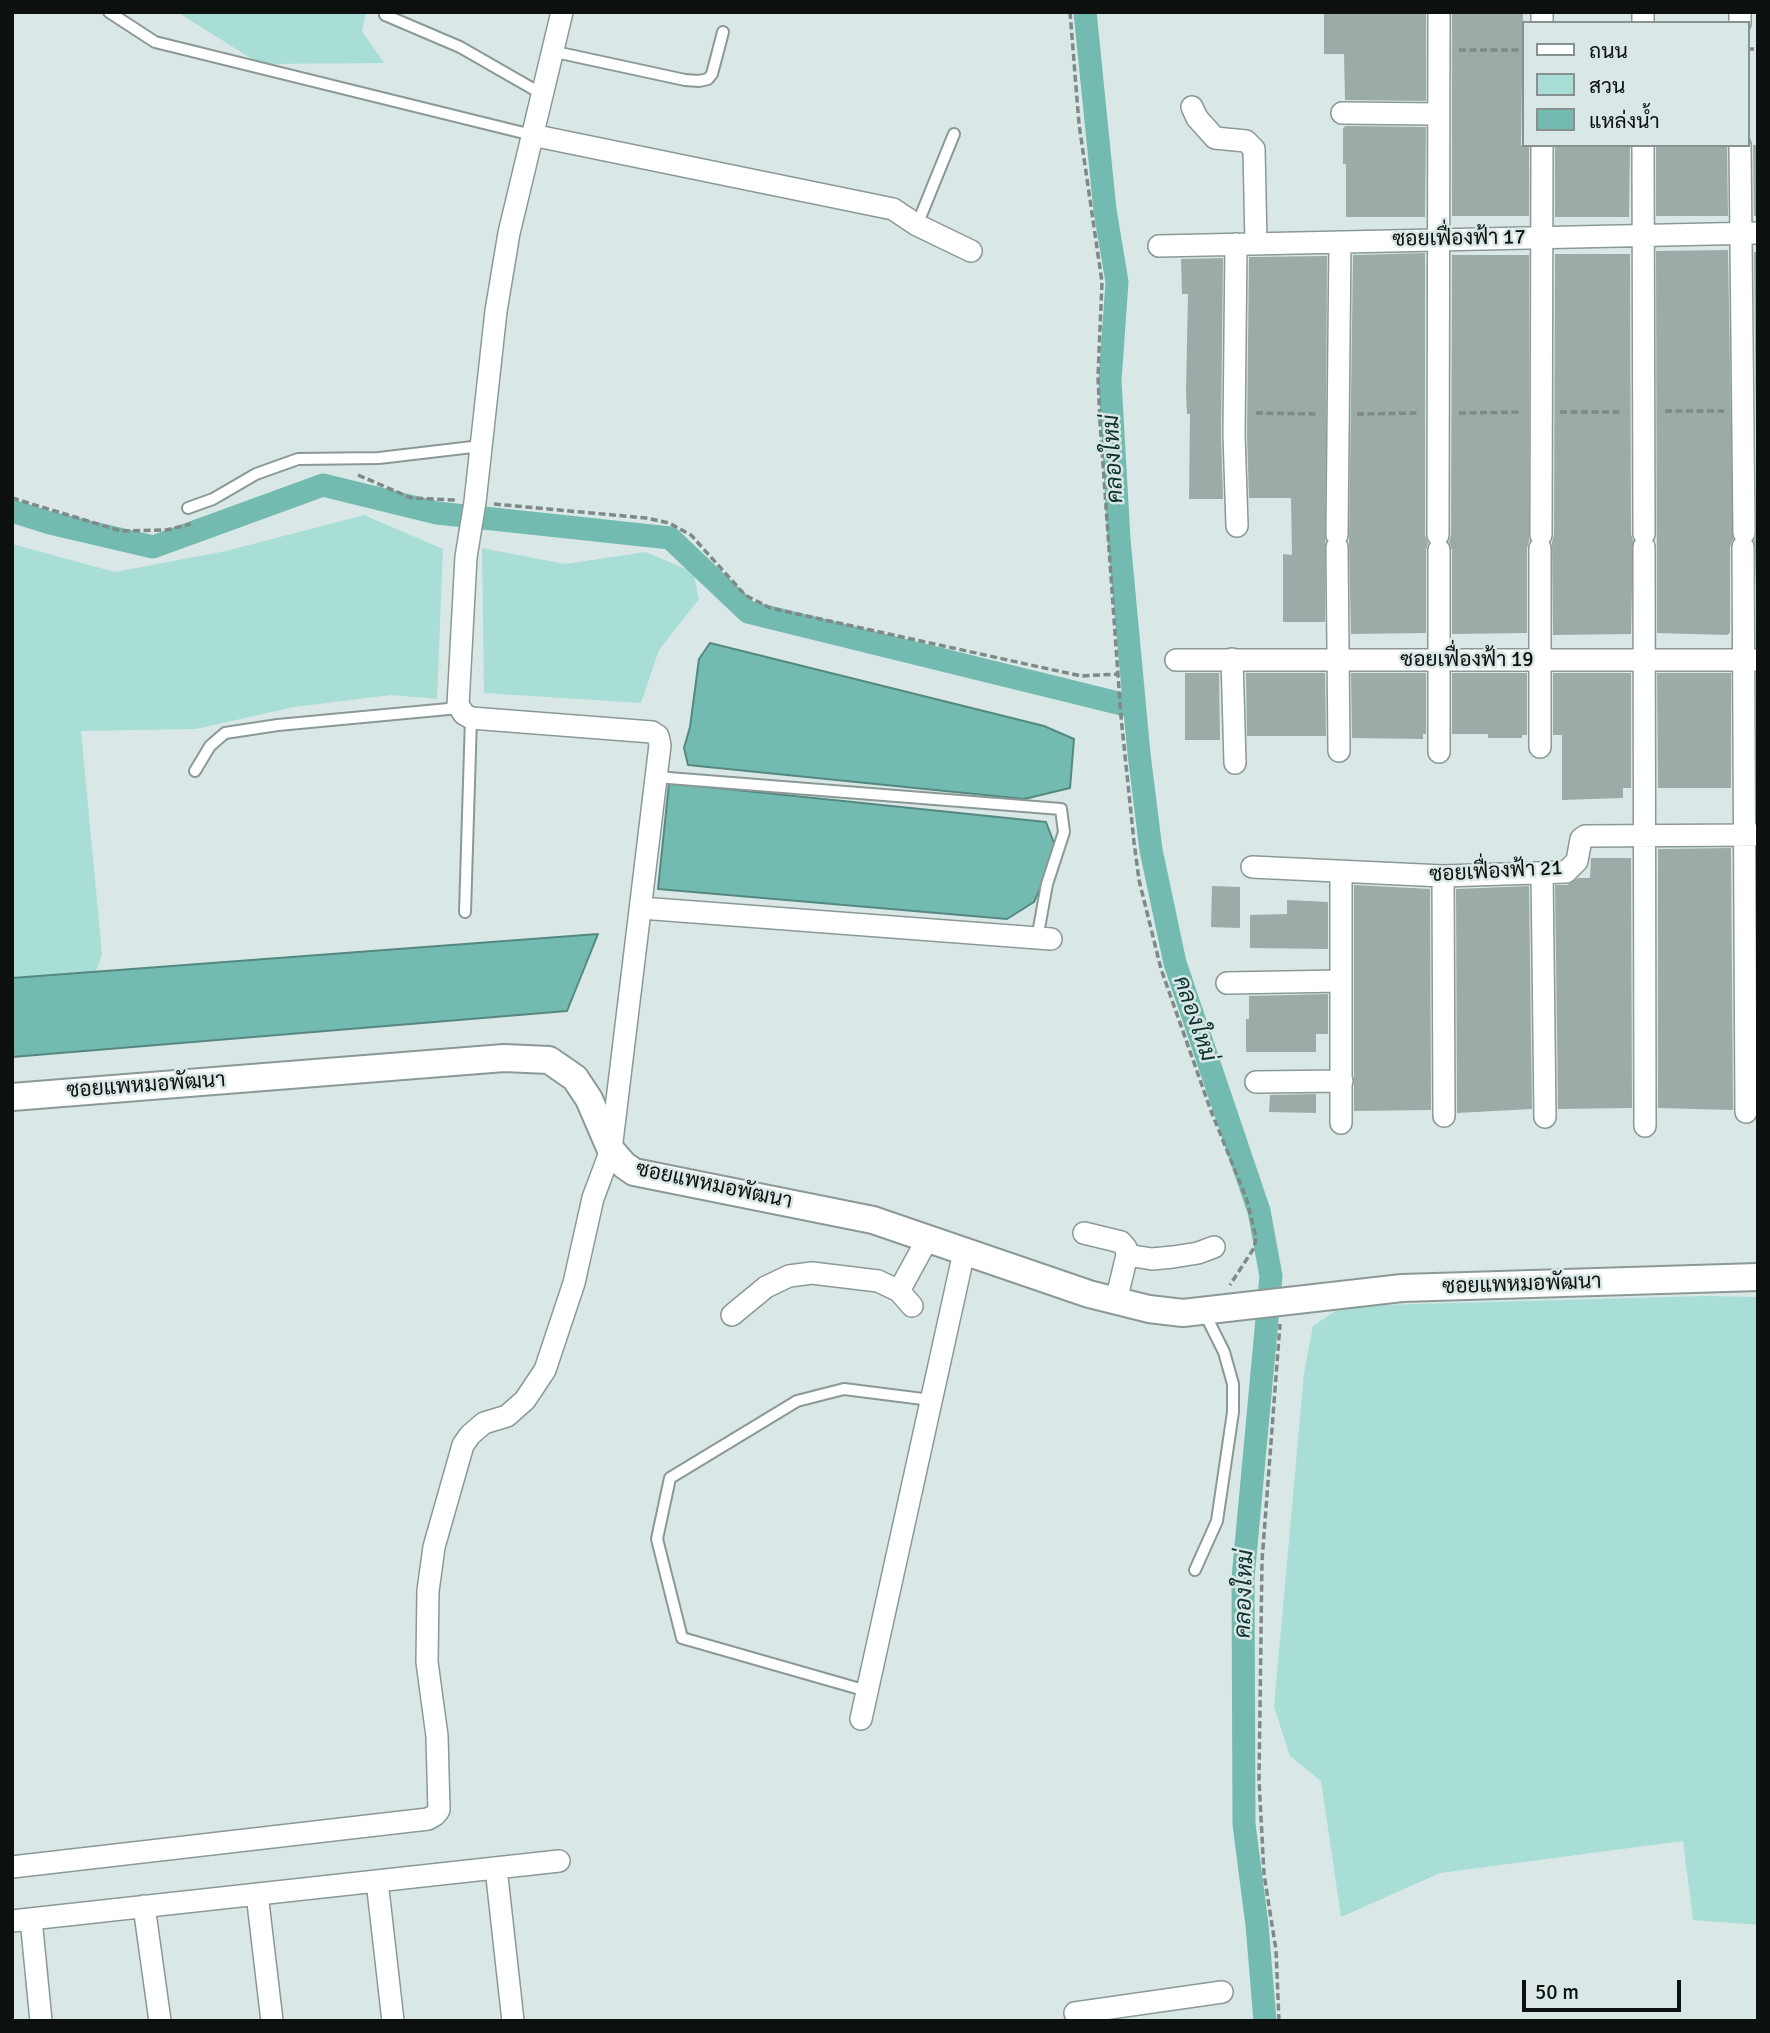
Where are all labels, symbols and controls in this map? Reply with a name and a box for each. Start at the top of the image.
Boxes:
legend [1522,21,1749,147]
text: ถนน [1589,38,1628,64]
text: สวน [1589,73,1625,99]
text: แหล่งน้ำ [1589,108,1660,134]
street label: ซอยเฟื่องฟ้า 17 [1392,225,1526,253]
water label: คลองใหม่ [1098,414,1130,504]
street label: ซอยเฟื่องฟ้า 19 [1400,647,1534,673]
street label: ซอยเฟื่องฟ้า 21 [1429,856,1563,888]
water label: คลองใหม่ [1166,973,1222,1065]
street label: ซอยแพหมอพัฒนา [66,1068,226,1104]
street label: ซอยแพหมอพัฒนา [633,1157,795,1215]
street label: ซอยแพหมอพัฒนา [1442,1270,1602,1300]
water label: คลองใหม่ [1230,1549,1260,1639]
scale bar [1525,1966,1684,2010]
text: 50 m [1535,1979,1579,2005]

